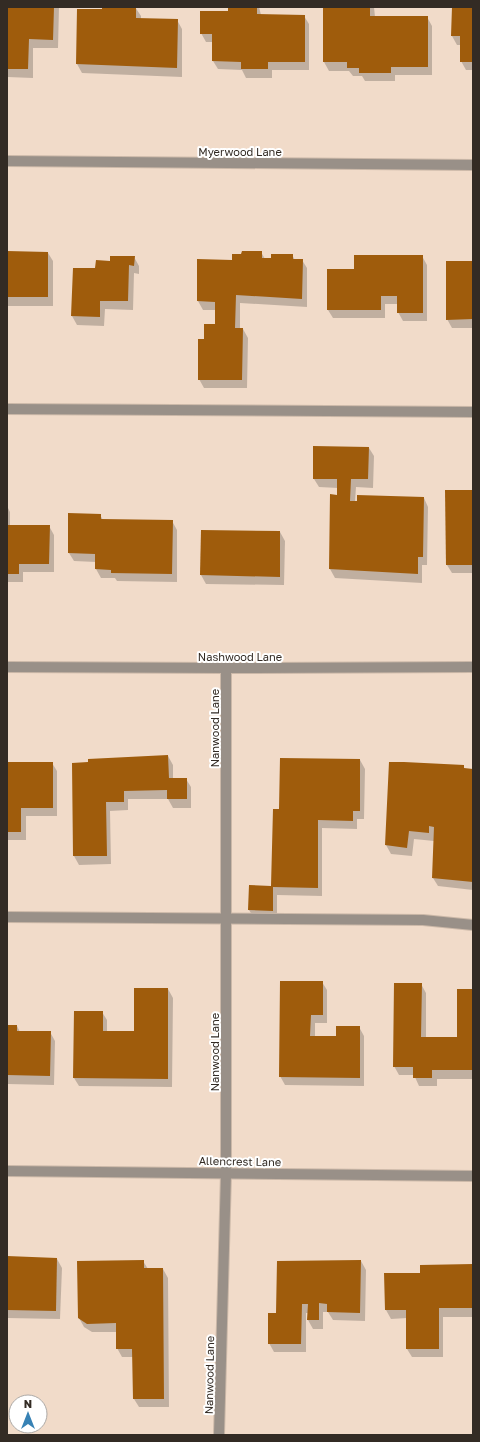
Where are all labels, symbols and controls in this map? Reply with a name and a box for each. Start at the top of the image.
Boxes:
street label: Myerwood Lane [198,145,282,158]
street label: Nashwood Lane [198,650,282,663]
street label: Nanwood Lane [208,689,221,767]
street label: Nanwood Lane [208,1013,221,1091]
street label: Allencrest Lane [199,1154,281,1168]
street label: Nanwood Lane [202,1336,216,1414]
north arrow [8,1394,48,1434]
text: N [24,1397,32,1410]

